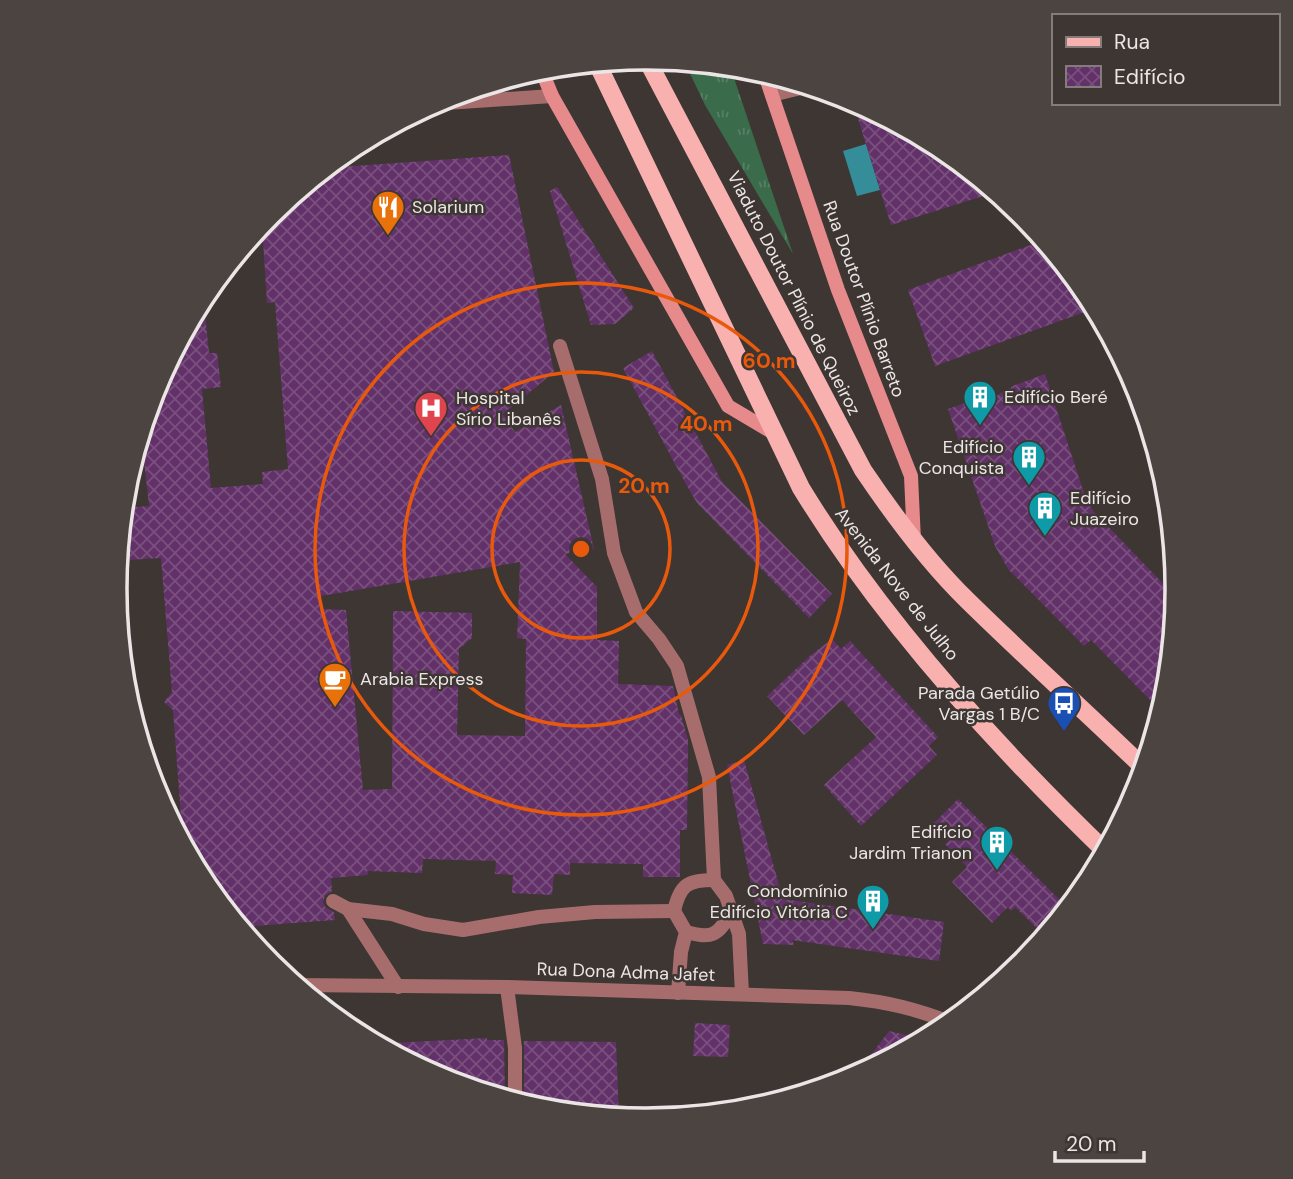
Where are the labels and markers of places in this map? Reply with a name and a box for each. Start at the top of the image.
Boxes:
restaurant icon: Solarium [369,188,407,237]
place label: Solarium [412,195,484,219]
building icon: Edifício Beré [961,378,999,427]
place label: Edifício Beré [1004,385,1108,409]
place label: Hospital Sírio Libanês [456,386,561,431]
hospital icon: Hospital Sírio Libanês [412,389,450,438]
place label: Edifício Conquista [919,435,1004,480]
building icon: Edifício Conquista [1010,438,1048,487]
place label: Edifício Juazeiro [1070,486,1139,531]
building icon: Edifício Juazeiro [1026,489,1064,538]
centre of rings [569,537,593,561]
cafe icon: Arabia Express [316,660,354,709]
place label: Arabia Express [360,667,484,691]
place label: Parada Getúlio Vargas 1 B/C [918,681,1040,726]
bus stop icon: Parada Getúlio Vargas 1 B/C [1045,684,1083,733]
place label: Edifício Jardim Trianon [849,820,972,865]
building icon: Edifício Jardim Trianon [978,823,1016,872]
place label: Condomínio Edifício Vitória C [710,879,848,924]
building icon: Condomínio Edifício Vitória C [854,882,892,931]

